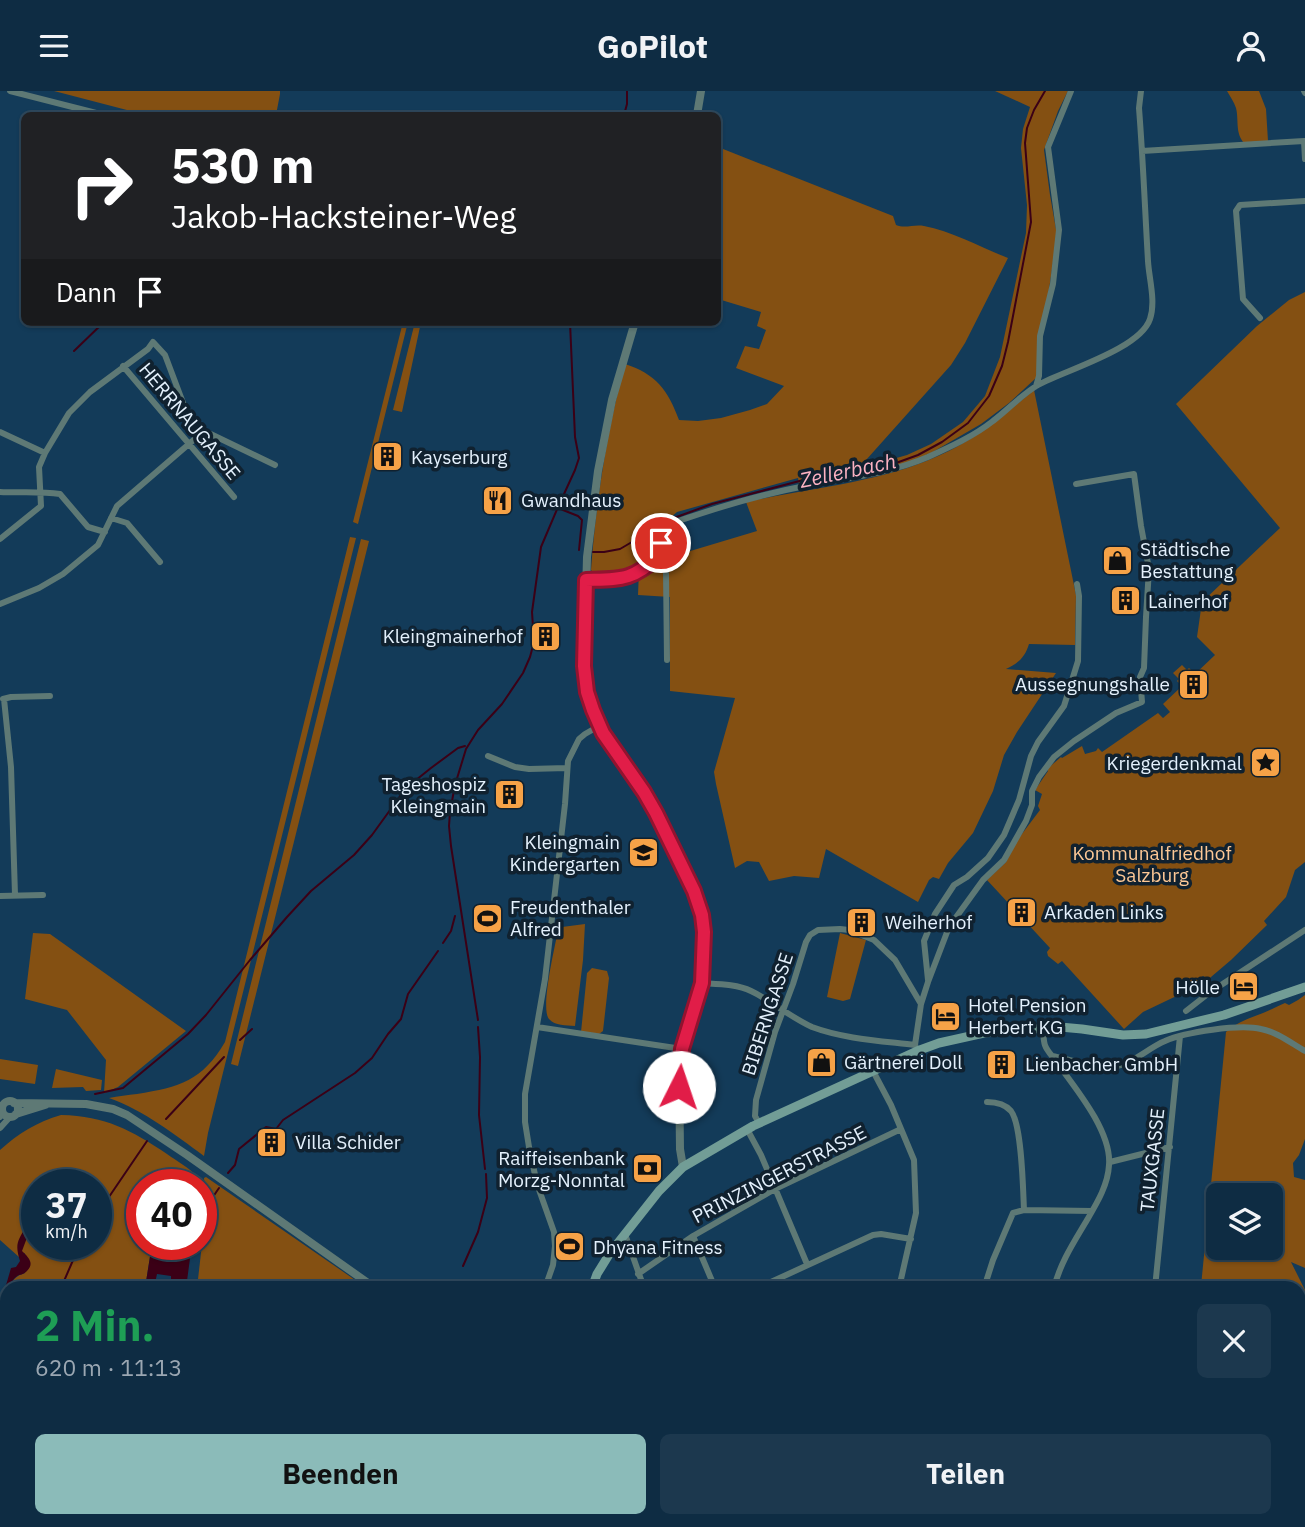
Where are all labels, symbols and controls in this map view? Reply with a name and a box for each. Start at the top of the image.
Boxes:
text: GoPilot [597,25,708,67]
icon: menu [35,27,73,65]
icon: person [1232,27,1270,65]
text: 530 m [171,133,315,196]
icon: right [56,140,147,231]
text: Jakob-Hacksteiner-Weg [171,195,516,237]
icon: arrive [131,273,169,311]
text: Dann [56,275,117,309]
street label: HERRNAUGASSE [134,358,246,484]
building icon: Kayserburg [371,440,405,474]
place label: Kayserburg [411,445,507,469]
water label: Zellerbach [796,446,899,494]
restaurant icon: Gwandhaus [481,483,515,517]
place label: Gwandhaus [521,488,622,512]
pin [631,513,691,573]
icon: arrive [642,524,680,562]
place label: Städtische Bestattung [1140,537,1234,583]
shop icon: Städtische Bestattung [1100,543,1134,577]
building icon: Lainerhof [1108,584,1142,618]
place label: Lainerhof [1148,589,1228,613]
building icon: Kleingmainerhof [529,619,563,653]
place label: Kleingmainerhof [383,624,523,648]
building icon: Aussegnungshalle [1176,667,1210,701]
place label: Aussegnungshalle [1015,672,1170,696]
place icon: Kriegerdenkmal [1248,746,1282,780]
place label: Kriegerdenkmal [1107,751,1242,775]
place label: Tageshospiz Kleingmain [381,772,486,818]
building icon: Tageshospiz Kleingmain [492,778,526,812]
place label: Kleingmain Kindergarten [509,830,620,876]
school or university icon: Kleingmain Kindergarten [626,836,660,870]
park label: Kommunalfriedhof Salzburg [1072,841,1232,887]
place label: Freudenthaler Alfred [510,895,631,941]
building icon: Arkaden Links [1004,895,1038,929]
place label: Arkaden Links [1044,900,1164,924]
sports icon: Freudenthaler Alfred [470,901,504,935]
building icon: Weiherhof [845,905,879,939]
place label: Weiherhof [885,910,973,934]
street label: BIBERNGASSE [736,950,798,1078]
hotel icon: Hölle [1226,970,1260,1004]
place label: Hölle [1175,975,1220,999]
place label: Hotel Pension Herbert KG [968,993,1087,1039]
hotel icon: Hotel Pension Herbert KG [928,999,962,1033]
shop icon: Gärtnerei Doll [804,1045,838,1079]
building icon: Lienbacher GmbH [985,1047,1019,1081]
position arrow [642,1050,716,1124]
place label: Gärtnerei Doll [844,1050,962,1074]
place label: Lienbacher GmbH [1025,1052,1178,1076]
street label: TAUXGASSE [1135,1107,1169,1213]
street label: PRINZINGERSTRASSE [688,1120,870,1228]
building icon: Villa Schider [255,1125,289,1159]
place label: Villa Schider [295,1130,401,1154]
place label: Raiffeisenbank Morzg-Nonntal [498,1146,625,1192]
bank icon: Raiffeisenbank Morzg-Nonntal [631,1152,665,1186]
speed limit sign: 40 [126,1169,217,1260]
text: 37 [45,1182,88,1228]
map controls [1206,1183,1283,1260]
button: layers [1206,1183,1283,1260]
text: km/h [45,1220,88,1243]
sports icon: Dhyana Fitness [553,1230,587,1264]
place label: Dhyana Fitness [593,1235,723,1259]
text: 2 Min. [35,1298,155,1353]
button: close [1197,1304,1271,1378]
text: 620 m · 11:13 [35,1352,182,1382]
button: Beenden [35,1434,646,1514]
button: Teilen [660,1434,1271,1514]

